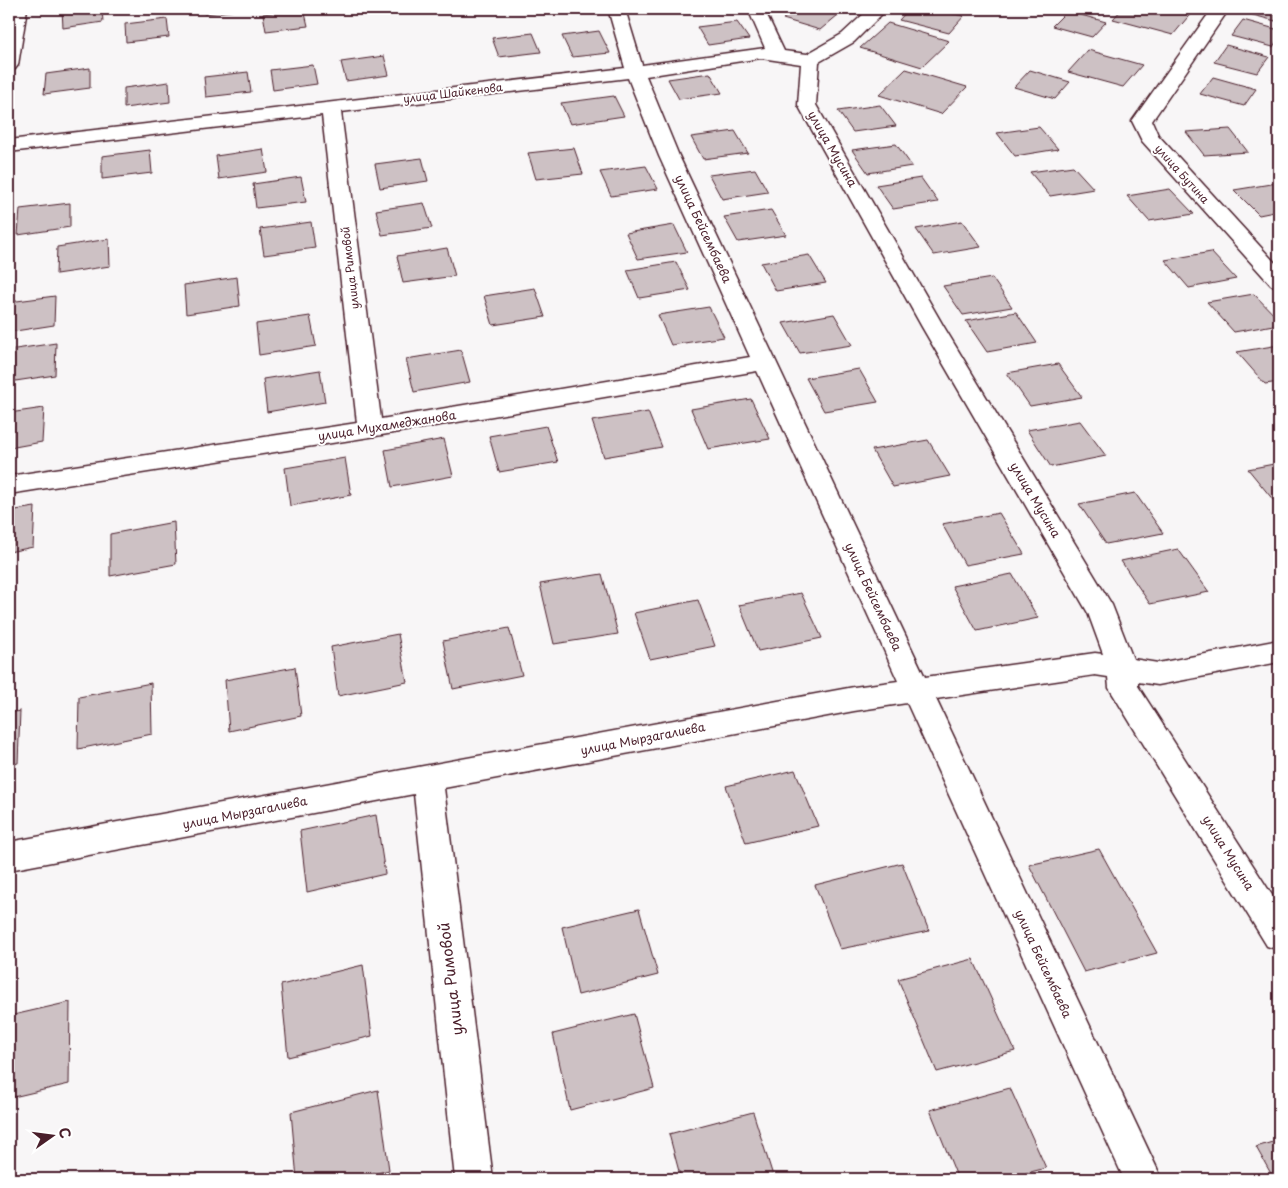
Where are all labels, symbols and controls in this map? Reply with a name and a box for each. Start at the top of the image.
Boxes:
street label: улица Шайкенова [402,78,504,107]
street label: улица Мусина [804,107,862,190]
street label: улица Бутина [1151,140,1214,207]
street label: улица Бейсембаева [671,171,737,286]
street label: улица Римовой [336,226,363,310]
street label: улица Мухамеджанова [316,405,458,445]
street label: улица Мусина [1006,458,1066,541]
street label: улица Бейсембаева [841,539,907,654]
street label: улица Мырзагалиева [579,717,707,759]
street label: улица Мырзагалиева [181,791,309,833]
street label: улица Мусина [1199,811,1259,894]
street label: улица Бейсембаева [1011,906,1077,1021]
street label: улица Римовой [431,921,468,1037]
north arrow [28,1110,78,1160]
text: С [54,1125,77,1140]

